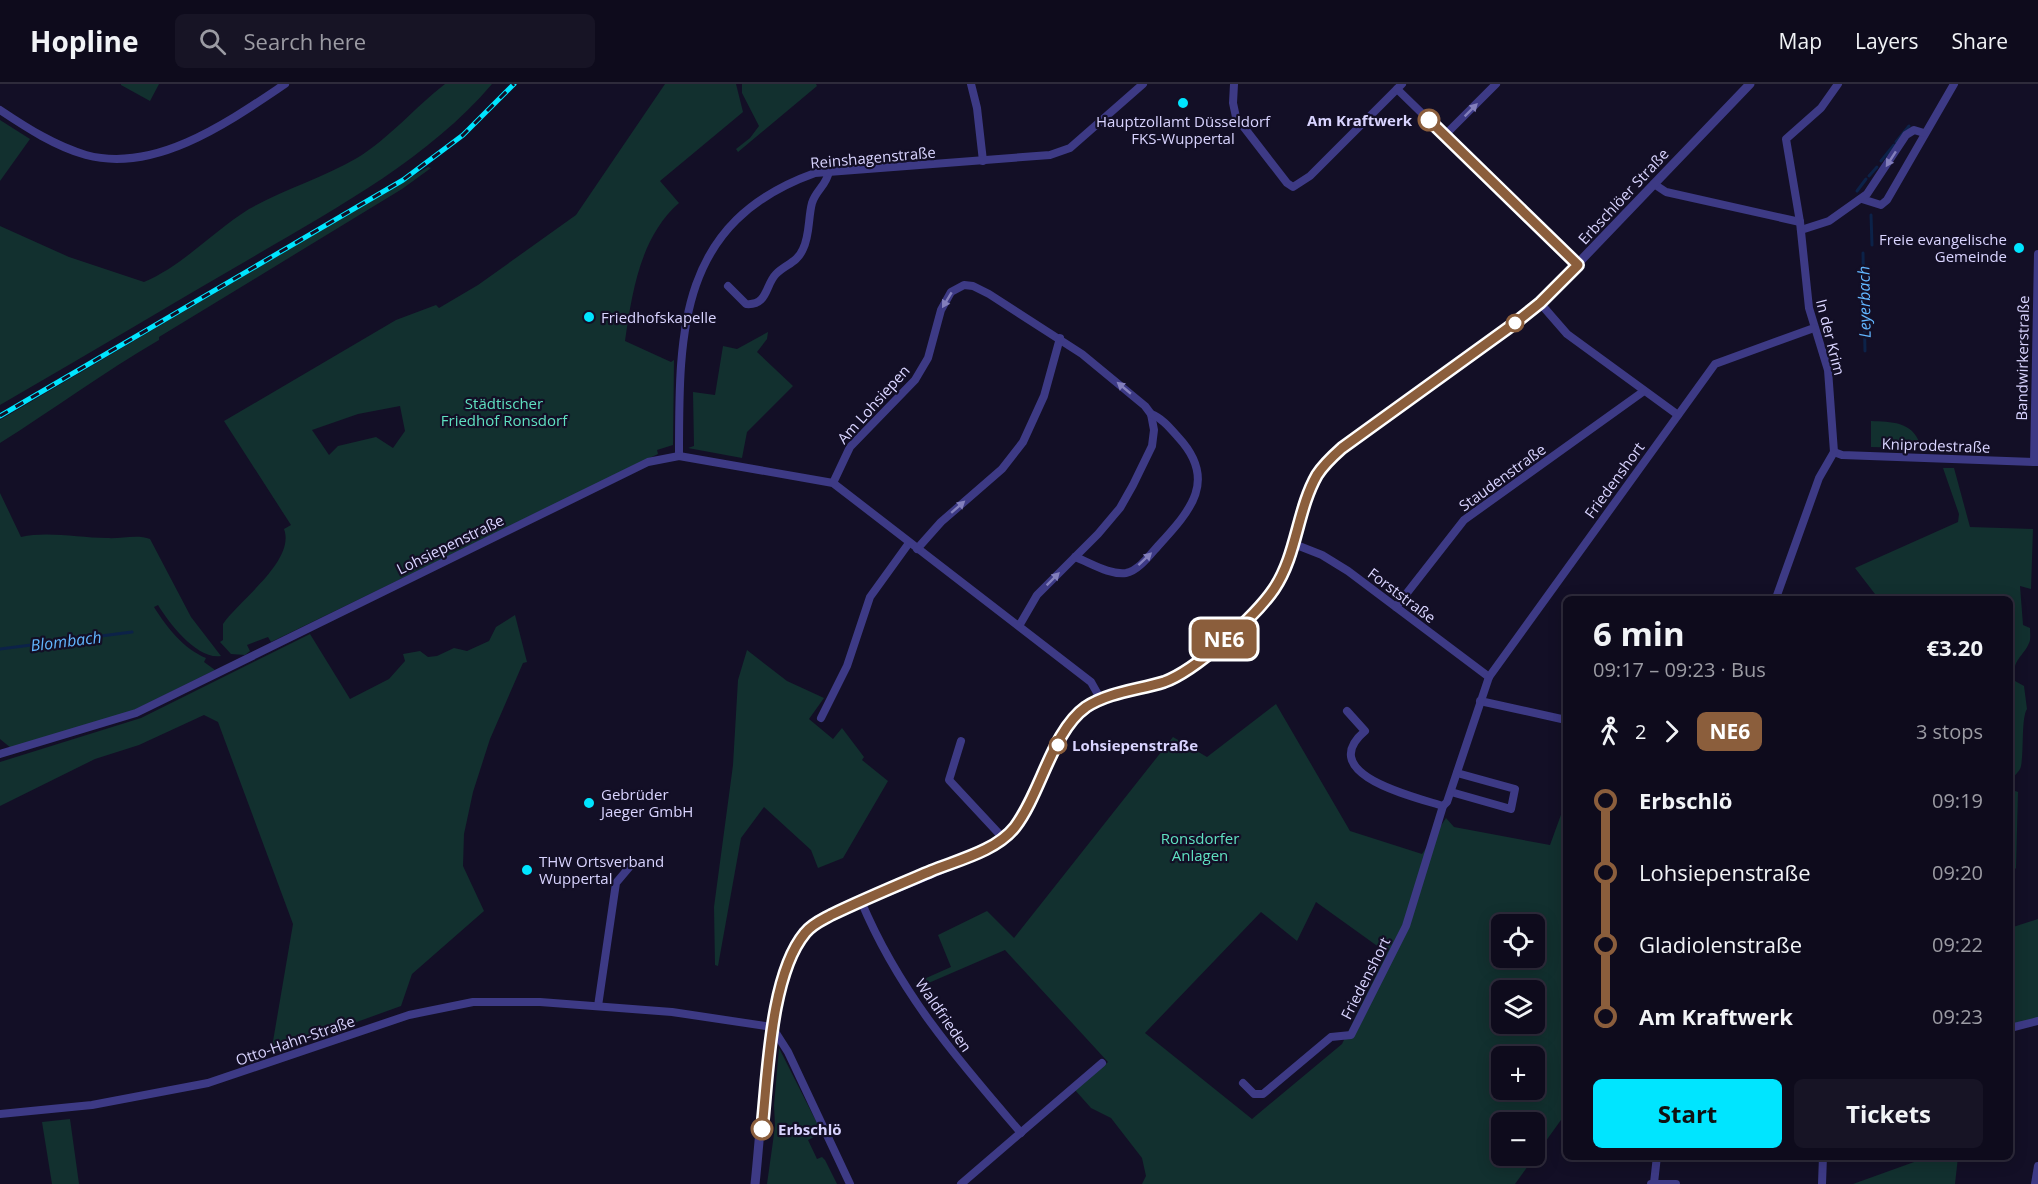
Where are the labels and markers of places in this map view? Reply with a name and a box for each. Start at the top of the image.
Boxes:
marker: Hauptzollamt Düsseldorf FKS-Wuppertal [1176,96,1190,110]
marker: Am Kraftwerk [1418,109,1440,131]
place label: Am Kraftwerk [1307,110,1413,130]
place label: Hauptzollamt Düsseldorf FKS-Wuppertal [1096,111,1271,148]
place label: Freie evangelische Gemeinde [1879,229,2007,266]
marker: Freie evangelische Gemeinde [2012,241,2026,255]
place label: Friedhofskapelle [601,307,717,327]
marker: Friedhofskapelle [582,310,596,324]
unlabelled marker [1506,314,1524,332]
place label: Lohsiepenstraße [1072,735,1198,755]
marker: Lohsiepenstraße [1049,736,1067,754]
place label: Gebrüder Jaeger GmbH [599,784,693,821]
marker: Gebrüder Jaeger GmbH [582,796,596,810]
place label: THW Ortsverband Wuppertal [539,851,664,888]
marker: THW Ortsverband Wuppertal [520,863,534,877]
marker: Erbschlö [751,1118,773,1140]
place label: Erbschlö [778,1119,842,1139]

